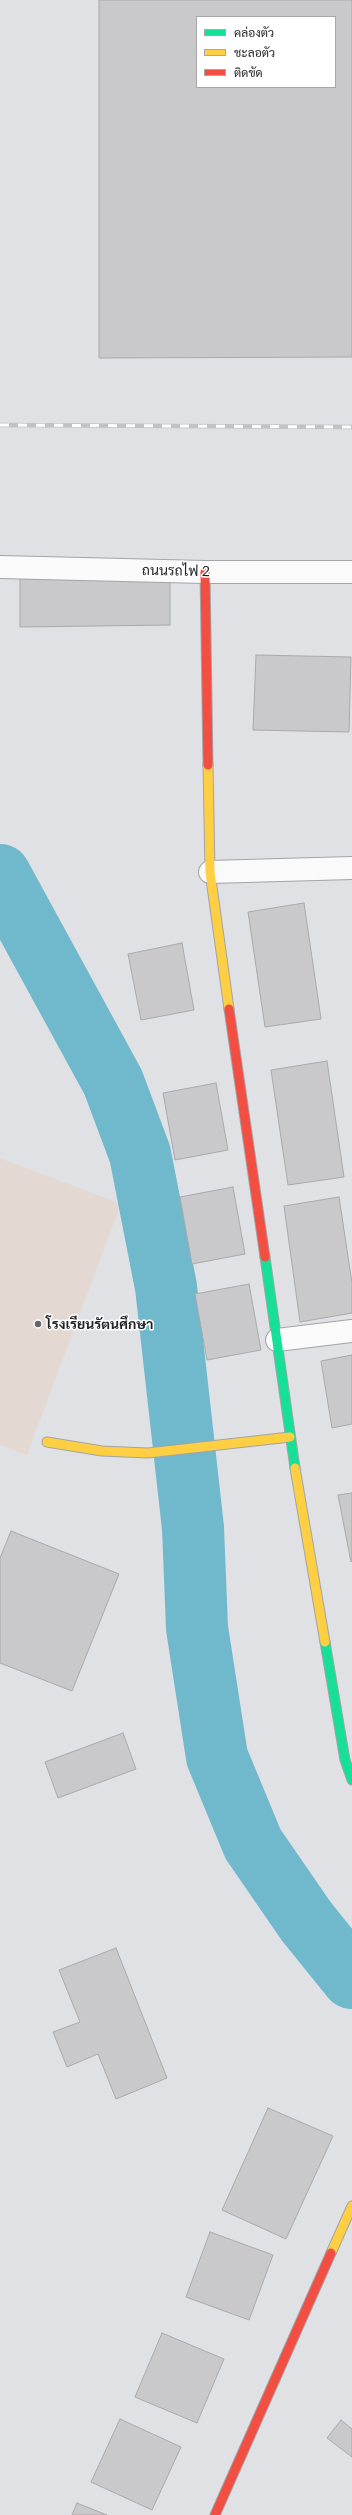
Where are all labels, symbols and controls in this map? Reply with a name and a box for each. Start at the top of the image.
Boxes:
legend [196,16,336,88]
text: คล่องตัว [234,25,274,40]
text: ชะลอตัว [234,45,275,60]
text: ติดขัด [234,65,263,80]
street label: ถนนรถไฟ 2 [142,562,210,580]
place label: โรงเรียนรัตนศึกษา [46,1316,153,1332]
marker: โรงเรียนรัตนศึกษา [33,1319,43,1329]

